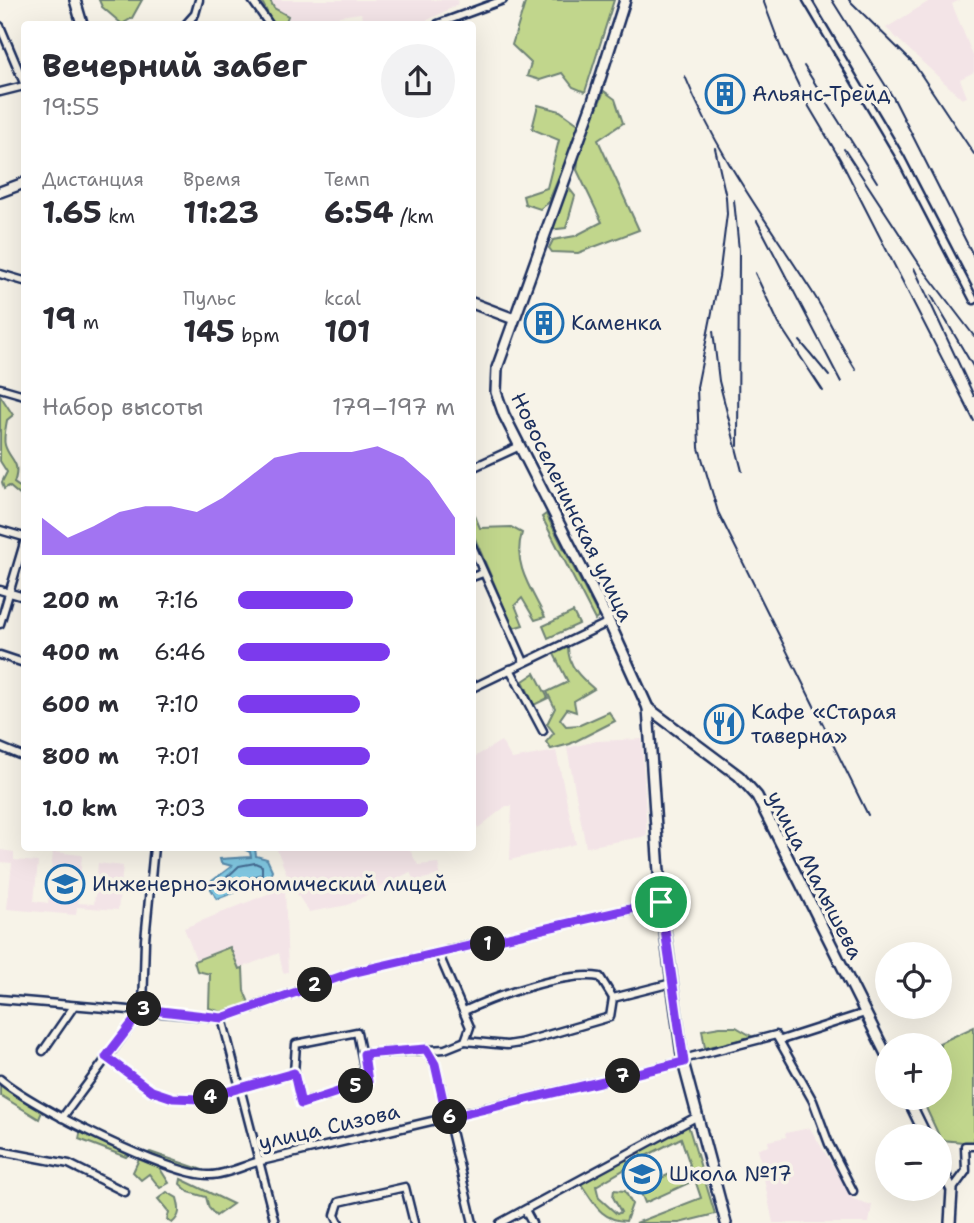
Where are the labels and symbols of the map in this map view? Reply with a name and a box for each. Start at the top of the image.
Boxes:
building icon: Альянс-Трейд [704,73,746,115]
place label: Альянс-Трейд [752,80,890,108]
building icon: Каменка [523,302,565,344]
place label: Каменка [571,309,661,337]
street label: Новоселенинская улица [504,388,640,626]
place label: Кафе «Старая таверна» [751,698,897,750]
restaurant icon: Кафе «Старая таверна» [703,703,745,745]
street label: улица Малышева [760,786,870,964]
school or university icon: Инженерно-экономический лицей [44,863,86,905]
place label: Инженерно-экономический лицей [92,870,447,898]
pin [631,872,691,932]
pin: 1 [470,926,505,962]
pin: 2 [298,968,332,1002]
pin: 3 [127,992,162,1026]
pin: 7 [606,1058,640,1094]
pin: 5 [338,1068,374,1104]
pin: 4 [194,1080,228,1114]
street label: улица Сизова [256,1097,402,1157]
pin: 6 [433,1100,468,1134]
school or university icon: Школа №17 [621,1153,663,1195]
place label: Школа №17 [669,1160,792,1188]

